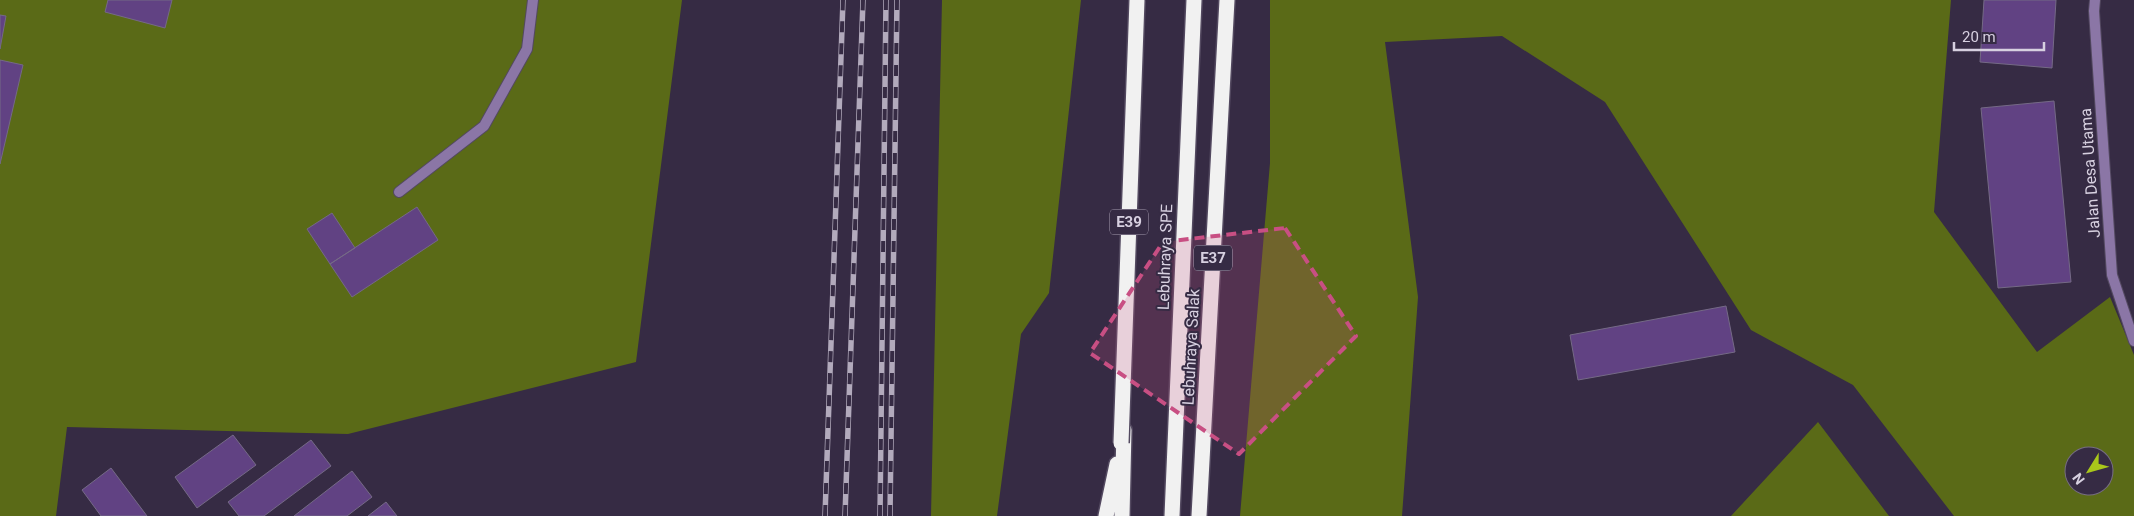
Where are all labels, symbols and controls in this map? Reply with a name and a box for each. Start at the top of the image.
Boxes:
scale bar [1954,20,2044,52]
text: 20 m [1962,28,1996,46]
street label: Jalan Desa Utama [2076,108,2104,238]
street label: Lebuhraya SPE [1154,204,1176,310]
road number: E39 [1110,210,1148,234]
road number: E37 [1194,246,1232,270]
street label: Lebuhraya Salak [1178,287,1204,406]
north arrow [2064,446,2114,496]
text: N [2069,470,2088,488]

